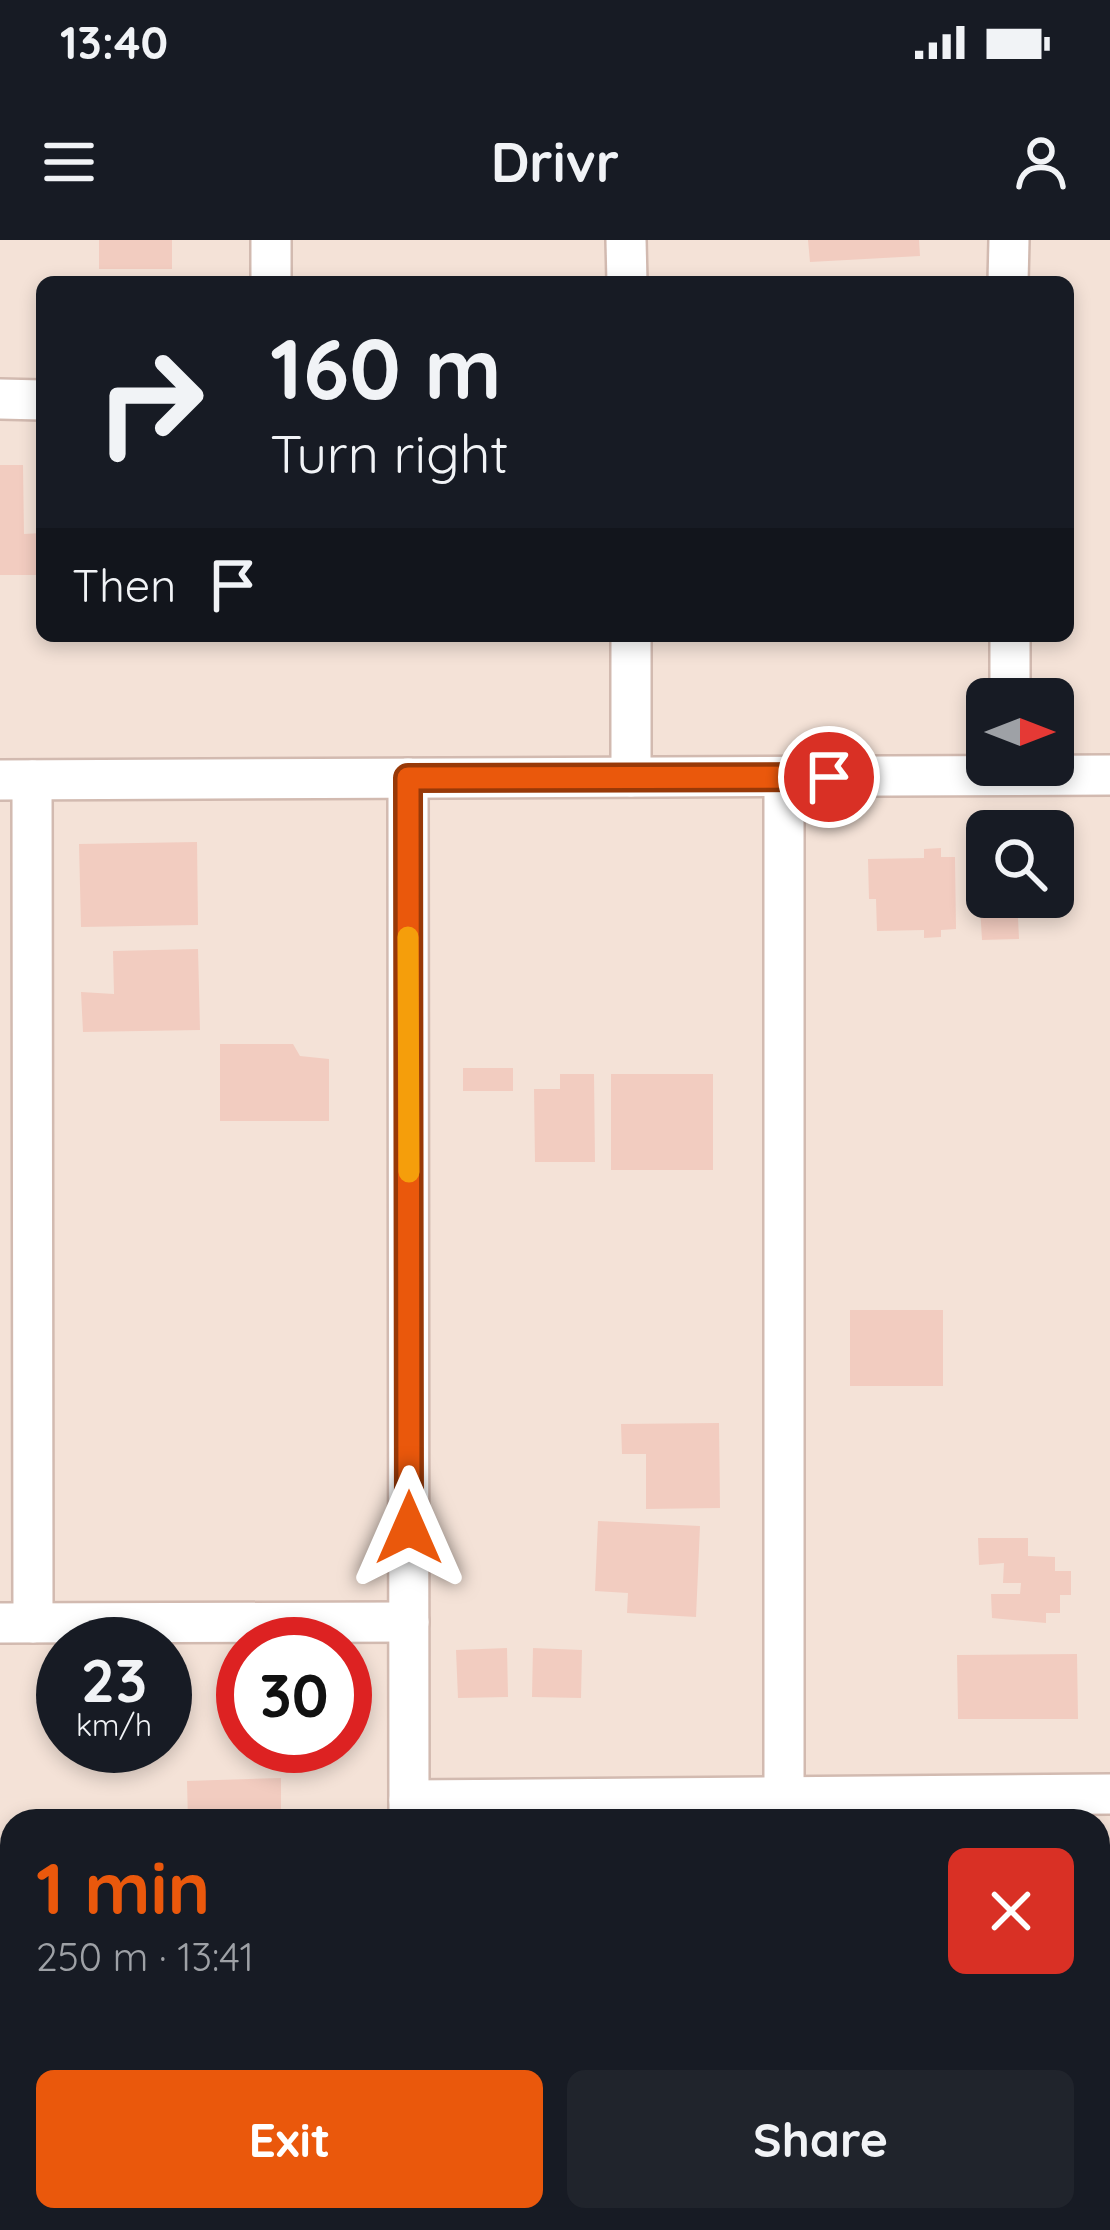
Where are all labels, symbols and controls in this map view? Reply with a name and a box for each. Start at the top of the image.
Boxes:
text: 13:40 [60,14,168,70]
text: Drivr [491,128,619,196]
icon: menu [36,129,102,195]
icon: person [1008,129,1074,195]
text: 160 m [270,315,502,420]
icon: right [72,324,228,480]
text: Turn right [270,419,509,487]
icon: arrive [200,552,266,618]
text: Then [72,557,176,613]
north arrow [966,678,1074,786]
map controls [966,678,1074,918]
pin [778,726,880,828]
icon: arrive [796,744,862,810]
button: search [966,810,1074,918]
position arrow [346,1465,472,1591]
speed limit sign: 30 [216,1617,372,1773]
text: 23 [81,1642,147,1717]
text: km/h [76,1706,152,1744]
text: 1 min [36,1842,210,1932]
button: close [948,1848,1074,1974]
text: 250 m · 13:41 [36,1932,254,1981]
button: Exit [36,2070,543,2208]
button: Share [567,2070,1074,2208]

